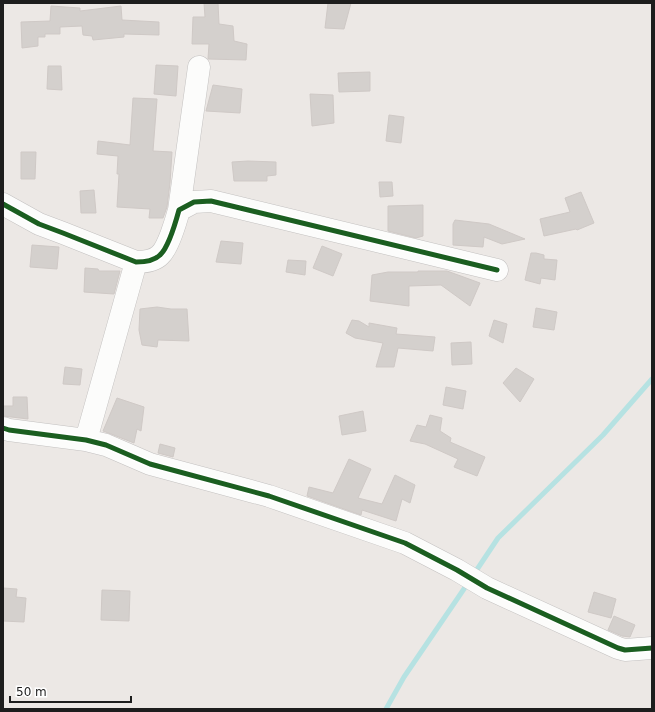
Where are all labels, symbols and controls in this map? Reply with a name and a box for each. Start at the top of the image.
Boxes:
scale bar [10,678,131,704]
text: 50 m [16,685,47,699]

